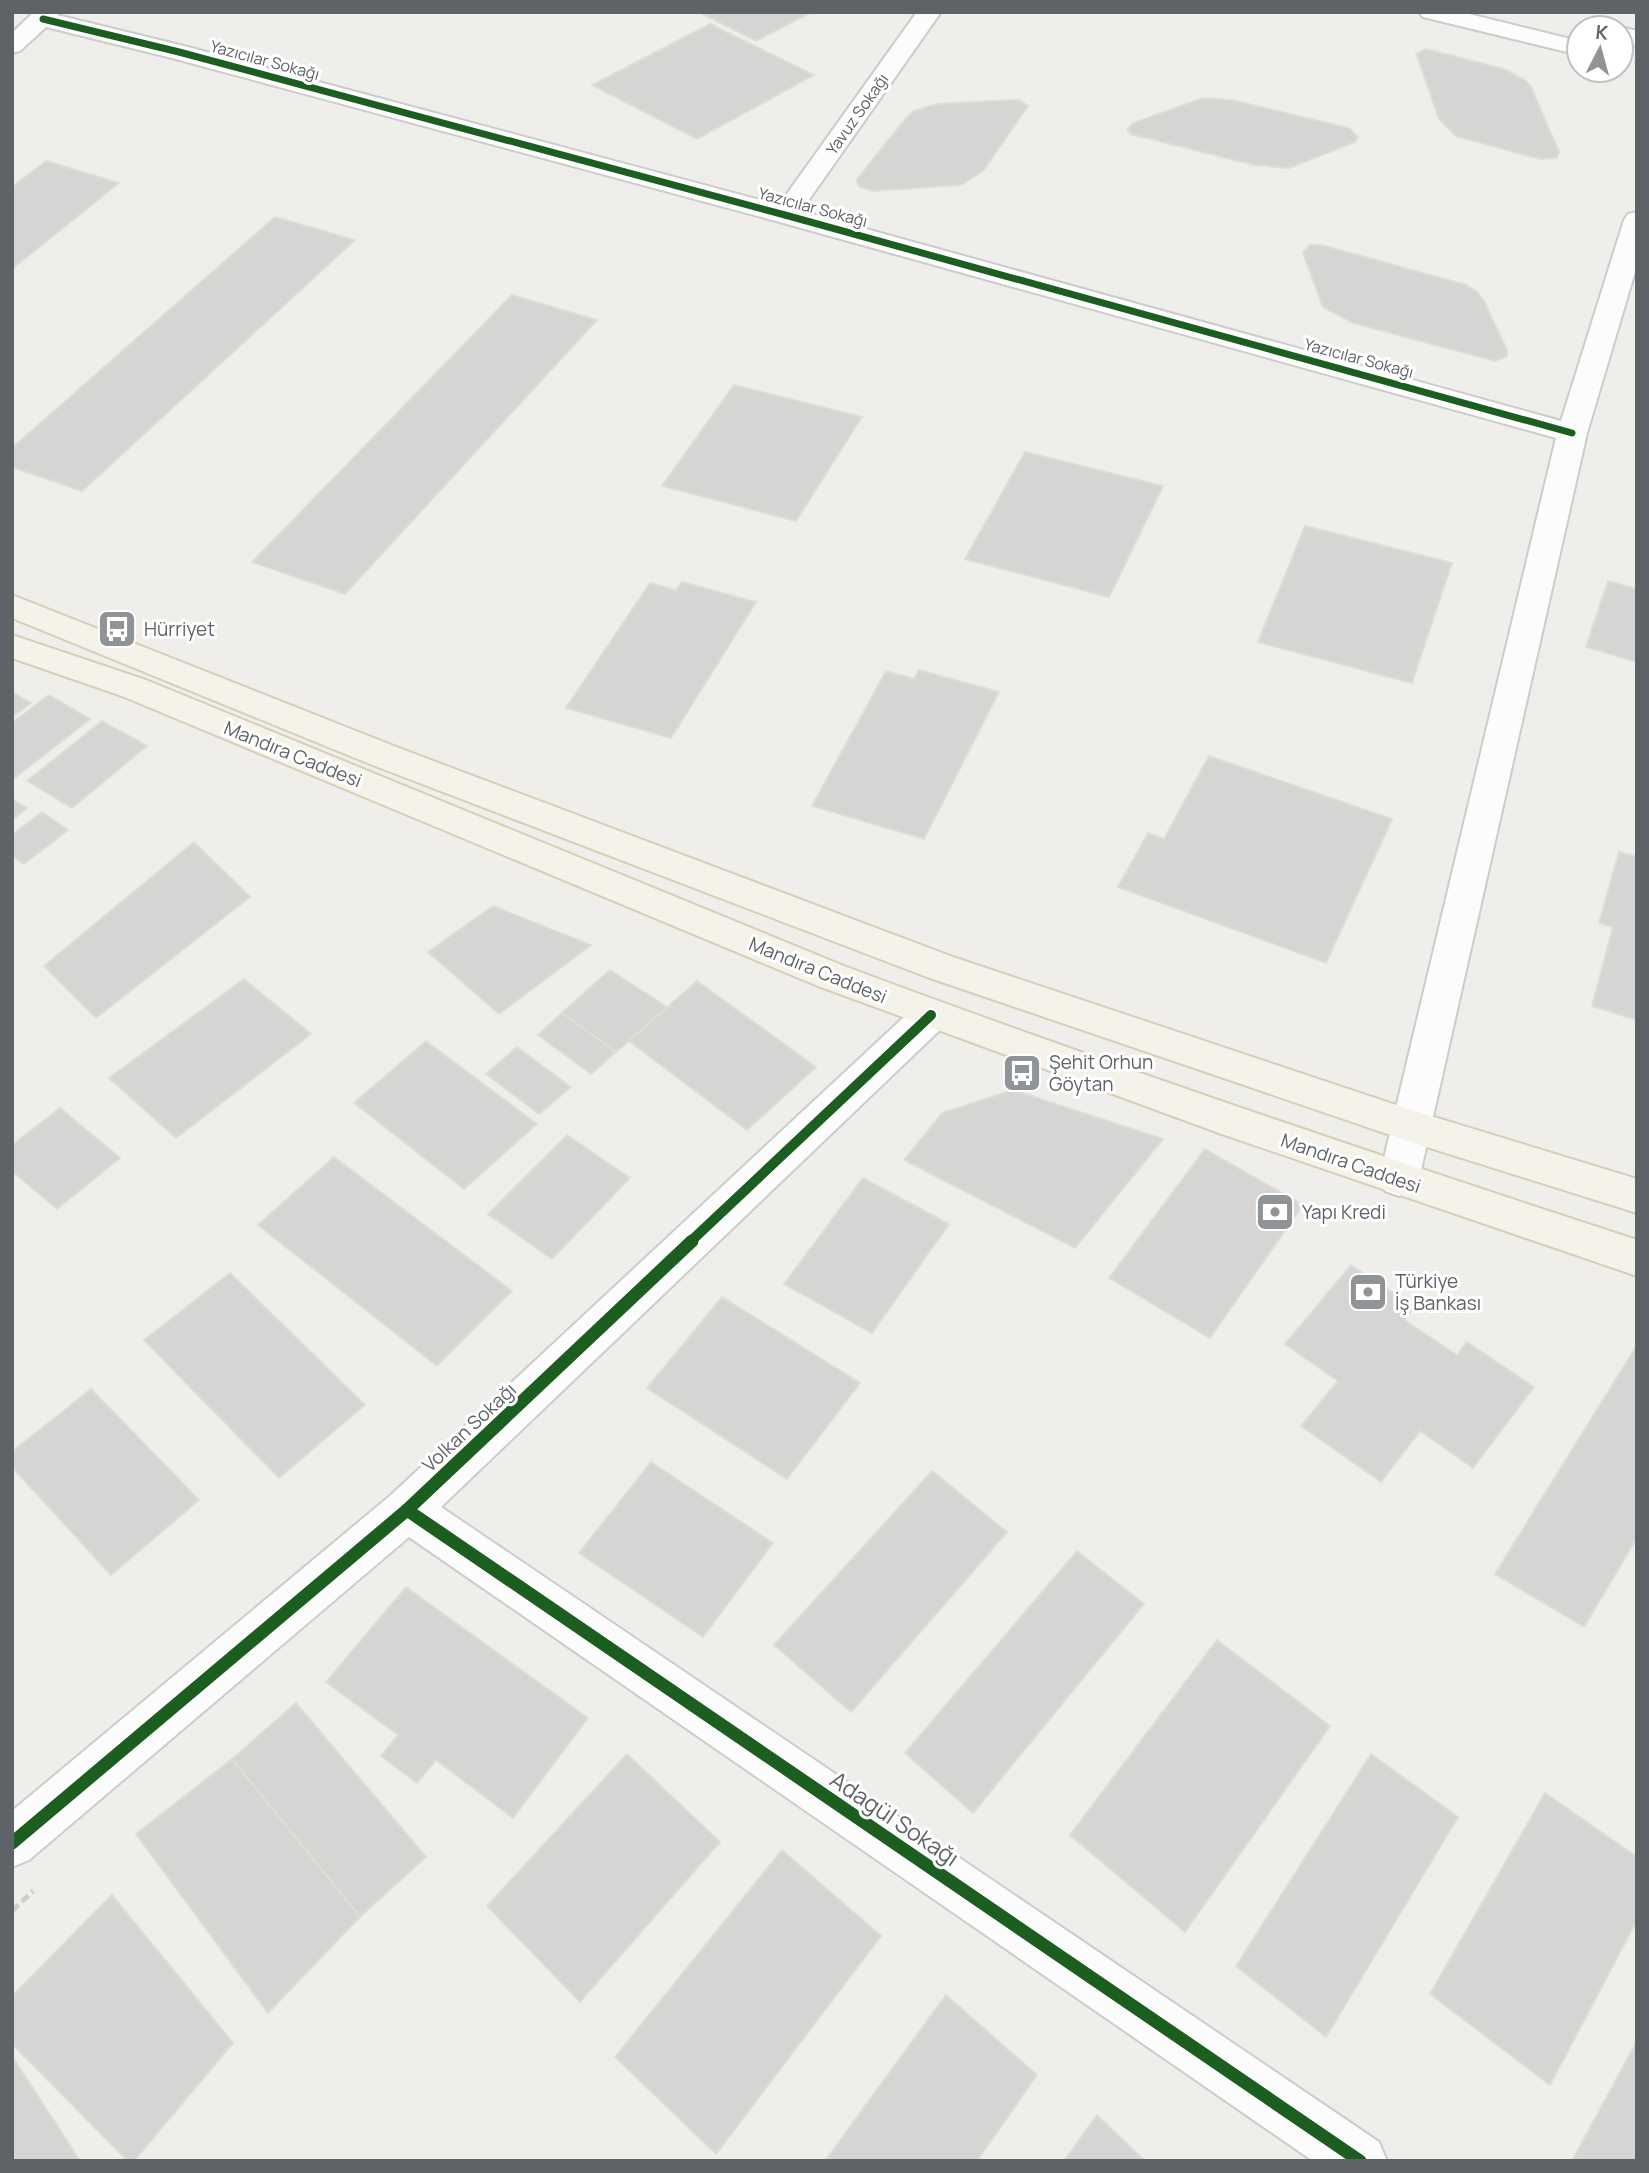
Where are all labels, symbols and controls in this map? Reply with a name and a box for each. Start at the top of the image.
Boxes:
north arrow [1565,14,1635,84]
text: K [1594,19,1610,46]
street label: Yazıcılar Sokağı [208,35,322,85]
street label: Yavuz Sokağı [821,69,893,159]
street label: Yazıcılar Sokağı [756,182,870,232]
street label: Yazıcılar Sokağı [1302,333,1416,383]
bus stop icon: Hürriyet [96,608,138,650]
place label: Hürriyet [144,616,215,642]
street label: Mandıra Caddesi [220,715,366,793]
street label: Mandıra Caddesi [745,931,891,1009]
place label: Şehit Orhun Göytan [1049,1049,1153,1097]
bus stop icon: Şehit Orhun Göytan [1001,1052,1043,1094]
street label: Mandıra Caddesi [1278,1127,1424,1199]
bank icon: Yapı Kredi [1254,1191,1296,1233]
place label: Yapı Kredi [1302,1199,1386,1225]
place label: Türkiye İş Bankası [1395,1268,1481,1316]
bank icon: Türkiye İş Bankası [1347,1271,1389,1313]
street label: Volkan Sokağı [416,1377,522,1477]
street label: Adagül Sokağı [824,1763,966,1873]

